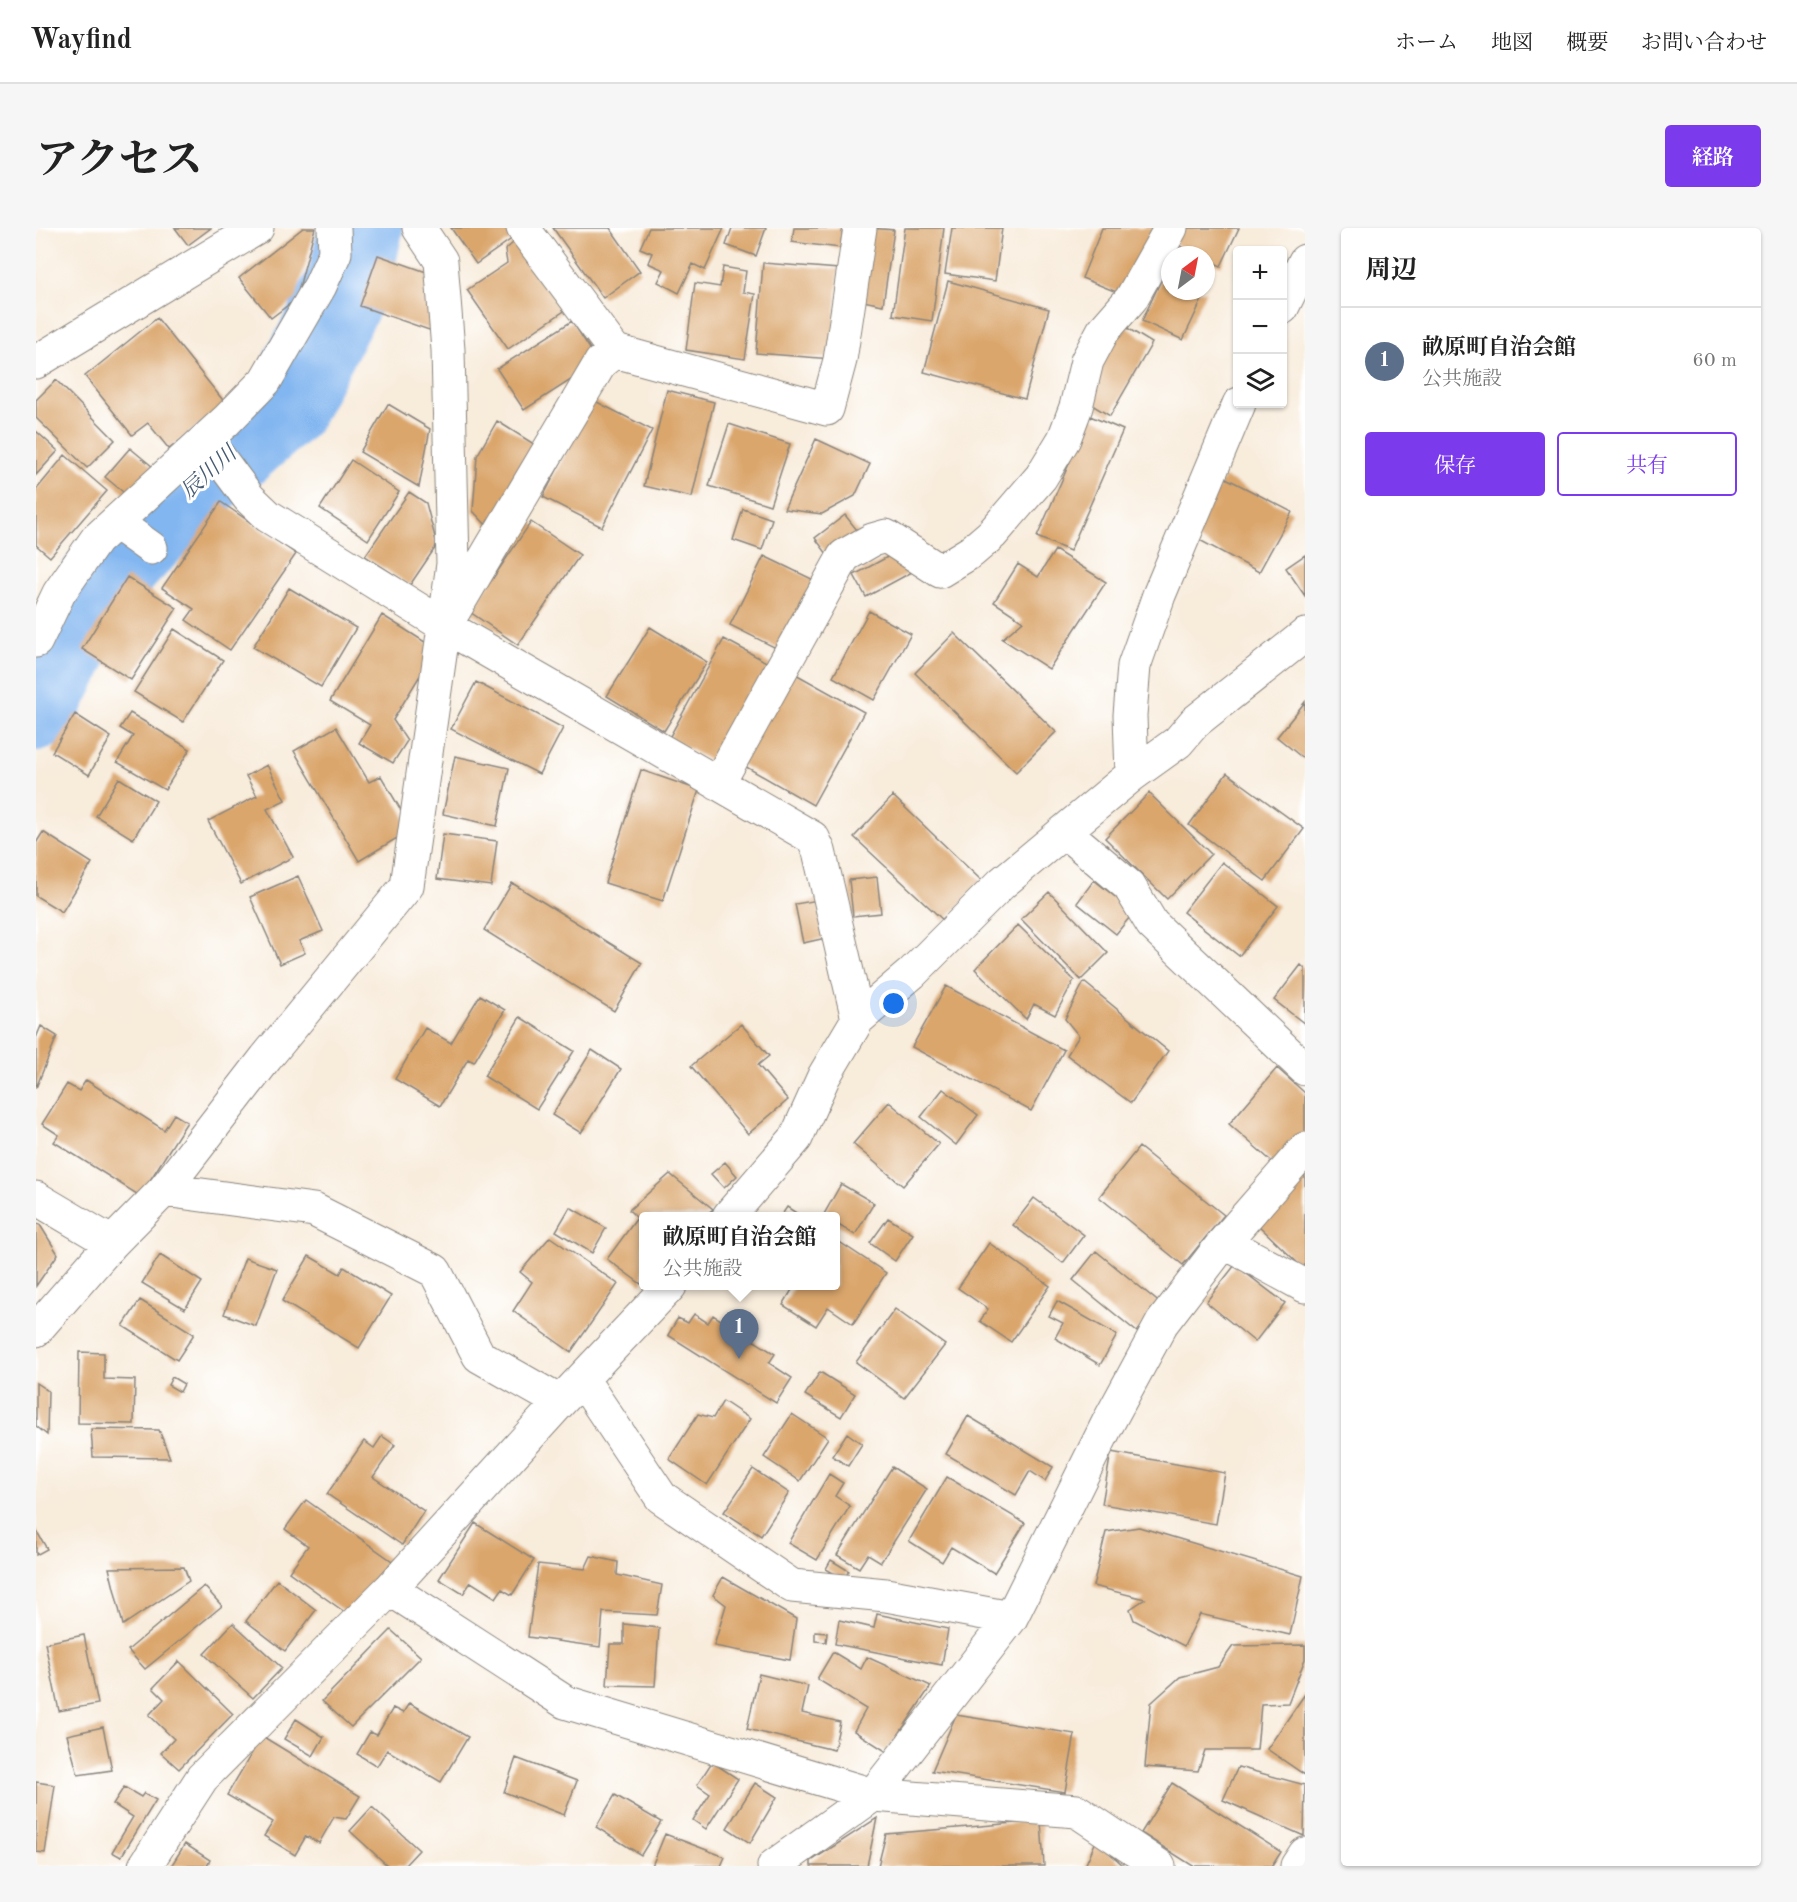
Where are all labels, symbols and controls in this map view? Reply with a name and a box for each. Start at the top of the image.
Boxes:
text: Wayfind [30,27,132,55]
text: ホーム [1395,33,1458,54]
text: 地図 [1491,33,1533,54]
text: 概要 [1566,33,1608,54]
text: お問い合わせ [1641,33,1767,54]
button: 経路 [1665,125,1761,187]
text: アクセス [36,141,203,183]
north arrow [1161,246,1215,300]
map controls [1233,246,1287,408]
button: + [1233,246,1287,300]
text: 周辺 [1365,258,1417,284]
button: − [1233,300,1287,354]
text: 畝原町自治会館 [1422,337,1576,359]
text: 1 [1379,351,1390,371]
text: 60 m [1692,351,1737,371]
button: layers [1233,354,1287,408]
text: 公共施設 [1422,370,1502,390]
button: 保存 [1365,432,1545,496]
button: 共有 [1557,432,1737,496]
water label: 辰川川 [176,441,242,503]
your location [879,989,908,1018]
popup [639,1212,840,1290]
text: 畝原町自治会館 [662,1227,817,1249]
text: 公共施設 [662,1260,742,1280]
pin: 1 [720,1310,758,1359]

